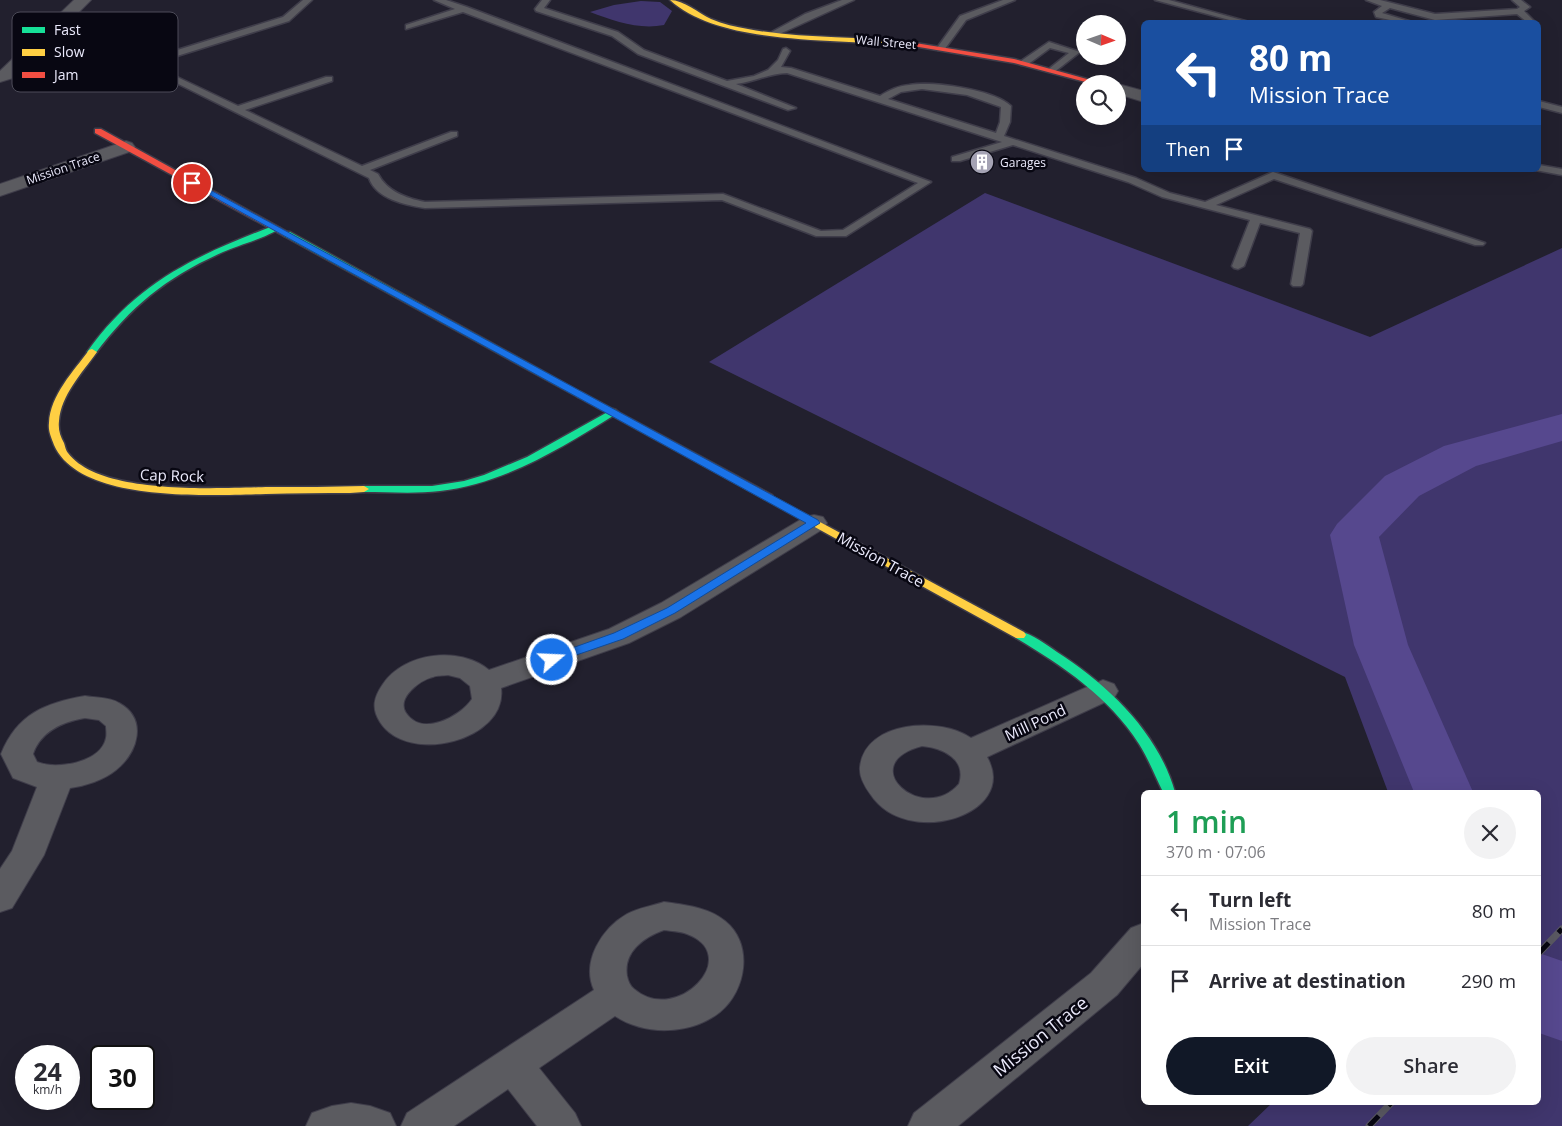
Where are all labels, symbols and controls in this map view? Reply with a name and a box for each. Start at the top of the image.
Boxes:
legend [12,12,178,92]
north arrow [1076,15,1126,65]
map controls [1076,15,1126,125]
text: Fast [54,20,81,39]
street label: Wall Street [855,31,917,53]
text: 80 m [1249,34,1332,81]
icon: left [1166,40,1231,105]
text: Slow [54,42,85,61]
text: Jam [52,65,79,84]
button: search [1076,75,1126,125]
text: Mission Trace [1249,79,1390,109]
icon: arrive [1220,135,1248,163]
text: Then [1166,136,1210,162]
street label: Mission Trace [24,147,102,189]
building icon: Garages [969,149,995,175]
place label: Garages [1000,154,1046,171]
pin [171,162,213,204]
icon: arrive [178,169,206,197]
street label: Cap Rock [140,464,205,486]
street label: Mission Trace [834,527,928,591]
position arrow [525,633,577,685]
street label: Mill Pond [1001,699,1069,745]
text: 1 min [1166,801,1247,842]
button: close [1464,807,1516,859]
text: 370 m · 07:06 [1166,841,1266,863]
text: Turn left [1209,887,1291,913]
icon: left [1166,897,1194,925]
text: 80 m [1472,898,1516,924]
text: Mission Trace [1209,913,1311,935]
icon: arrive [1166,967,1194,995]
text: Arrive at destination [1209,968,1406,994]
text: 290 m [1461,968,1516,994]
street label: Mission Trace [988,990,1092,1082]
button: Exit [1166,1037,1336,1095]
button: Share [1346,1037,1516,1095]
speed limit sign: 30 [90,1045,155,1110]
text: 24 [33,1054,62,1088]
text: km/h [33,1081,62,1098]

